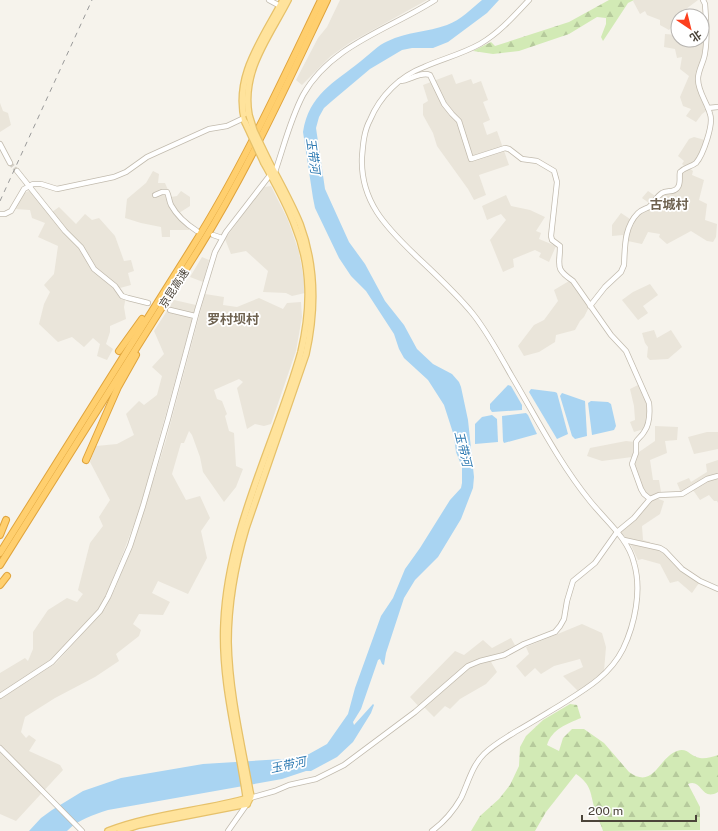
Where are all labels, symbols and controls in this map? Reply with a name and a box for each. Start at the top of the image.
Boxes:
north arrow [670,8,710,48]
text: 北 [688,28,704,44]
water label: 玉带河 [304,137,323,177]
district label: 古城村 [649,197,689,212]
street label: 京昆高速 [157,266,191,310]
district label: 罗村坝村 [207,312,259,327]
water label: 玉带河 [452,430,475,470]
water label: 玉带河 [269,754,309,776]
scale bar [582,797,696,823]
text: 200 m [588,804,623,818]

